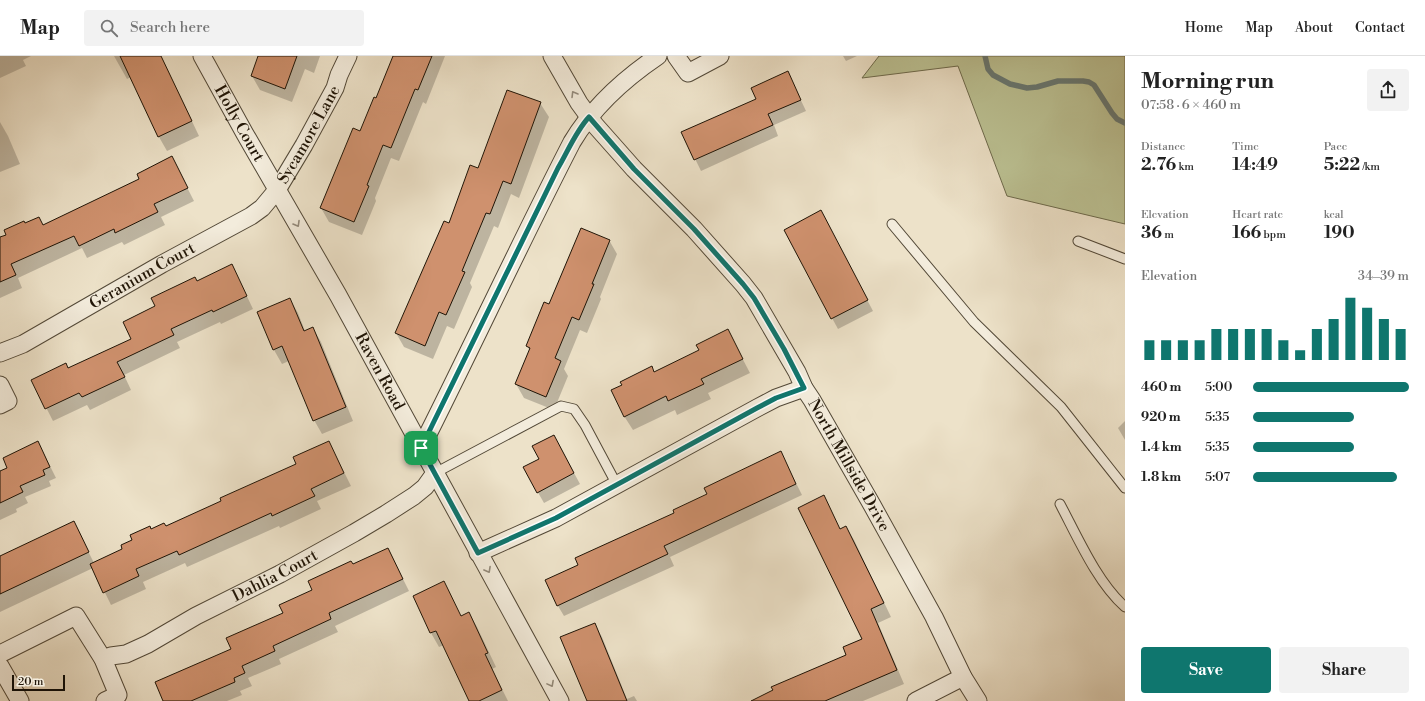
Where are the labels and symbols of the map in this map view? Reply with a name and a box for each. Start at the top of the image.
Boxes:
street label: Holly Court [210,82,269,165]
street label: Sycamore Lane [273,82,344,188]
one-way arrow [571,91,578,98]
one-way arrow [292,220,299,227]
street label: Geranium Court [86,238,199,314]
street label: Raven Road [351,329,409,414]
street label: North Millside Drive [803,395,895,535]
pin [404,431,438,465]
street label: Dahlia Court [229,545,321,606]
one-way arrow [484,566,491,573]
scale bar [12,673,65,692]
one-way arrow [546,680,553,687]

